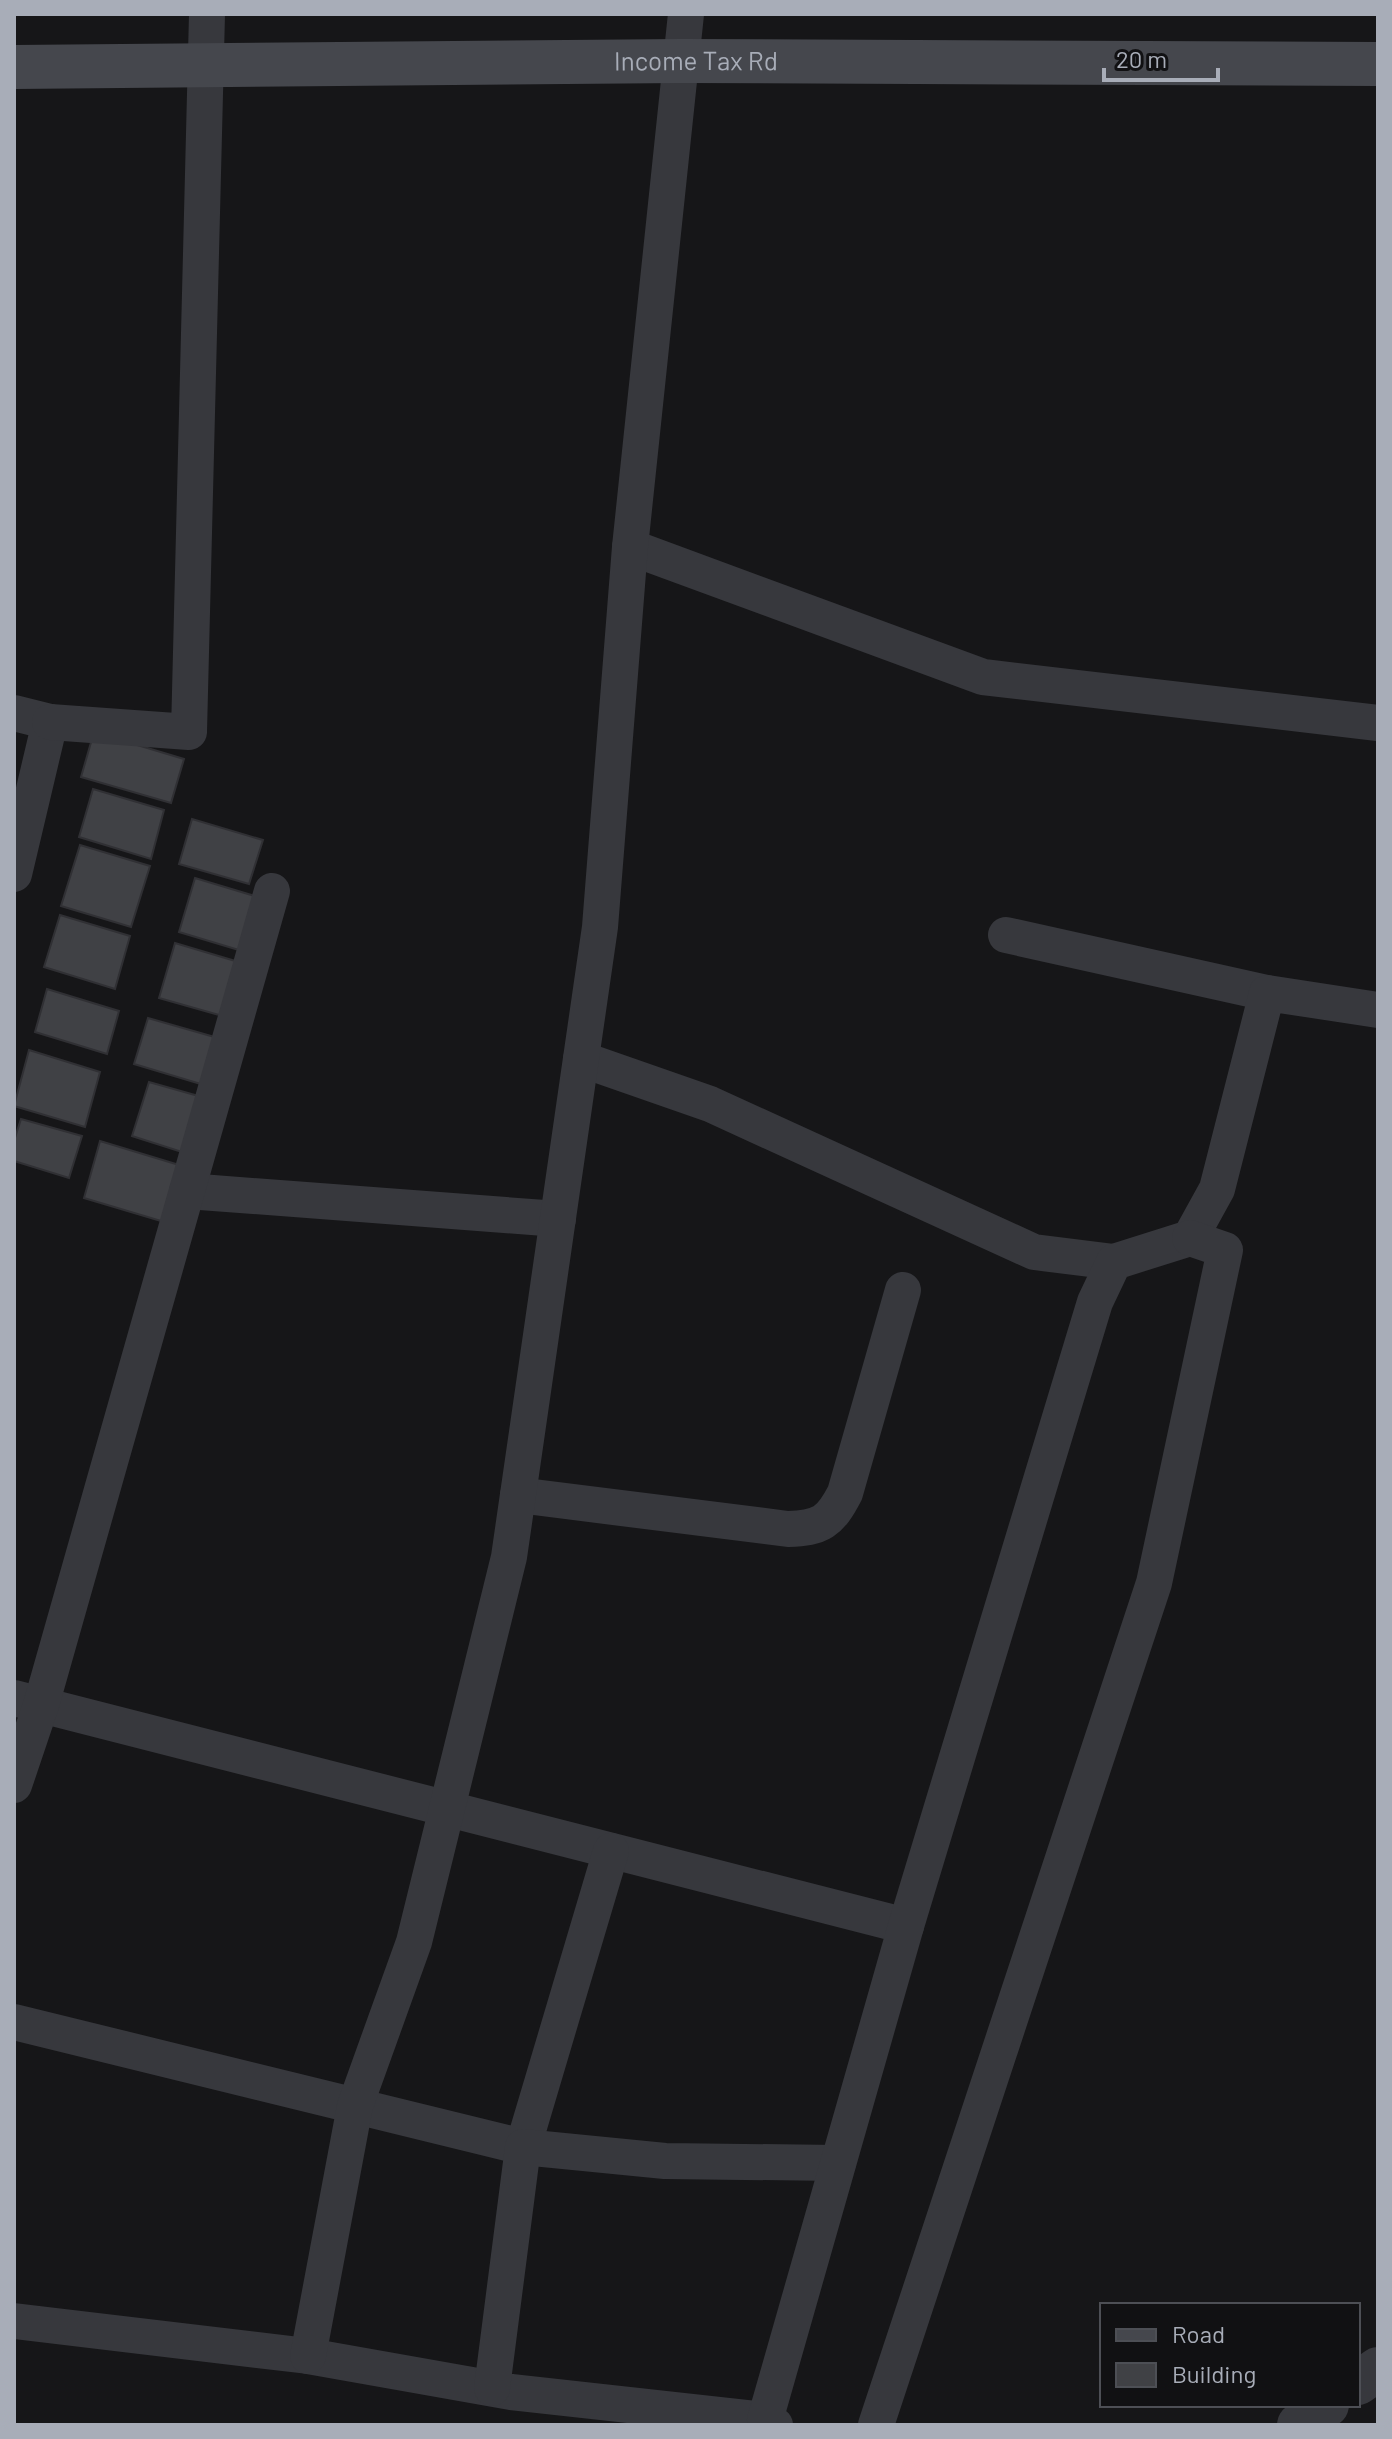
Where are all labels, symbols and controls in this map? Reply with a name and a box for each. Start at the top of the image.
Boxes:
scale bar [1104,32,1218,82]
street label: Income Tax Rd [614,44,778,76]
text: 20 m [1116,44,1167,73]
legend [1100,2303,1360,2407]
text: Road [1172,2319,1225,2348]
text: Building [1172,2359,1256,2388]

